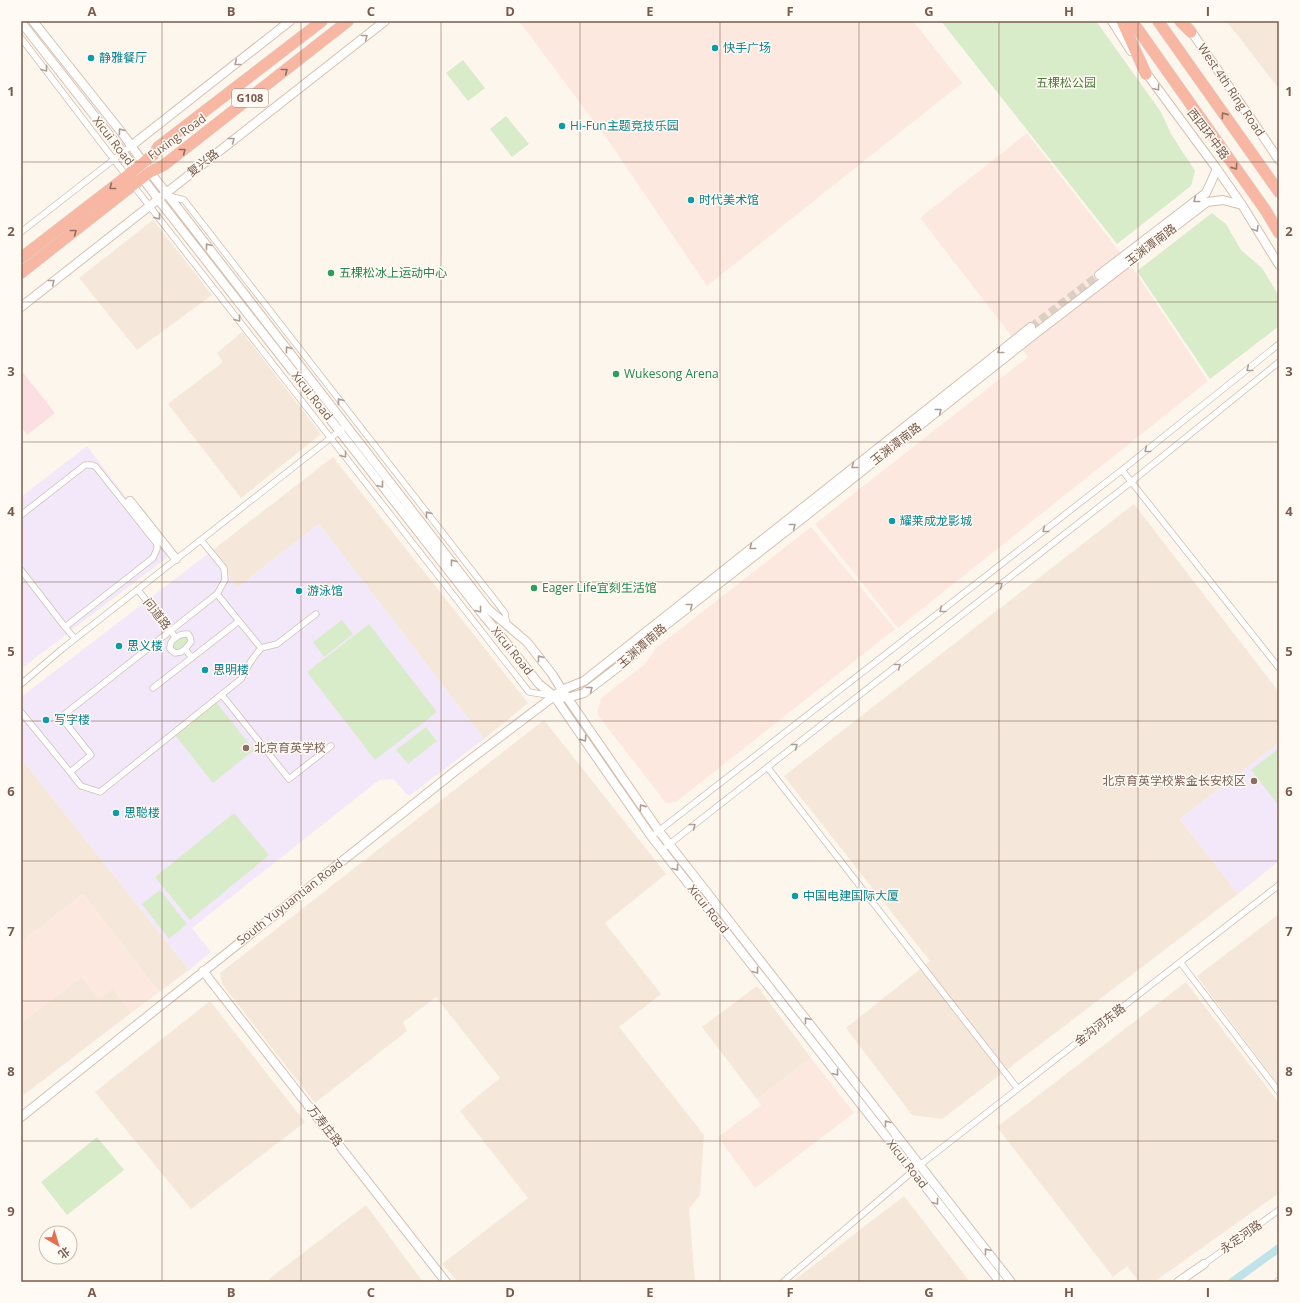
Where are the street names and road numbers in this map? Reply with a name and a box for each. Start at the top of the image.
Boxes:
street label: West 4th Ring Road [1194,40,1269,139]
road number: G108 [232,89,268,107]
street label: 西四环中路 [1184,105,1233,163]
street label: Fuxing Road [144,110,209,164]
street label: Xicui Road [89,113,138,169]
street label: 复兴路 [183,145,222,180]
street label: 玉渊潭南路 [1122,220,1180,269]
street label: Xicui Road [288,368,337,424]
street label: 玉渊潭南路 [867,418,925,469]
street label: 问道路 [140,594,175,633]
street label: 玉渊潭南路 [613,620,670,672]
street label: Xicui Road [488,623,537,679]
street label: South Yuyuantian Road [233,855,346,948]
street label: Xicui Road [684,881,733,937]
street label: 金沟河东路 [1071,999,1129,1050]
street label: 万寿庄路 [304,1102,347,1150]
street label: Xicui Road [883,1136,932,1192]
street label: 永定河路 [1216,1216,1265,1257]

